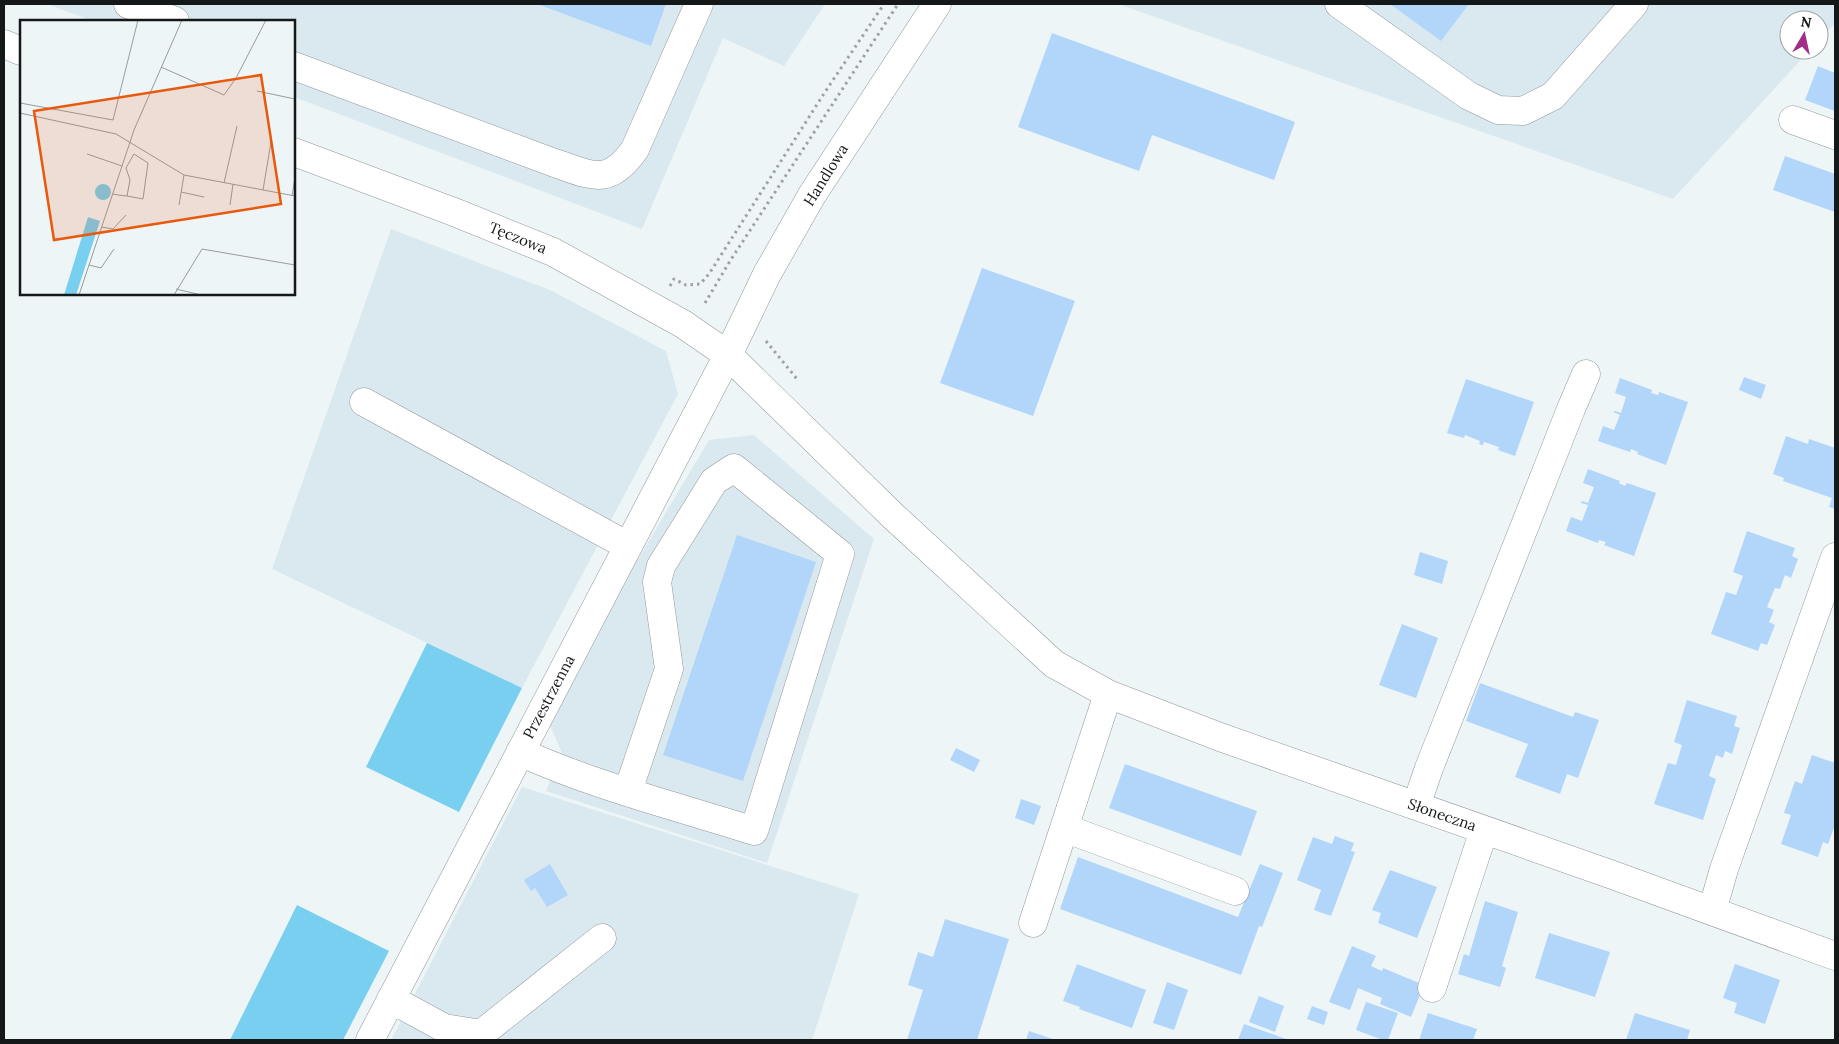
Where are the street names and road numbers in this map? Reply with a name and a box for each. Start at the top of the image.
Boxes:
street label: Handlowa [799,140,852,209]
street label: Tęczowa [487,217,550,258]
street label: Przestrzenna [519,651,579,742]
street label: Słoneczna [1405,794,1479,835]

